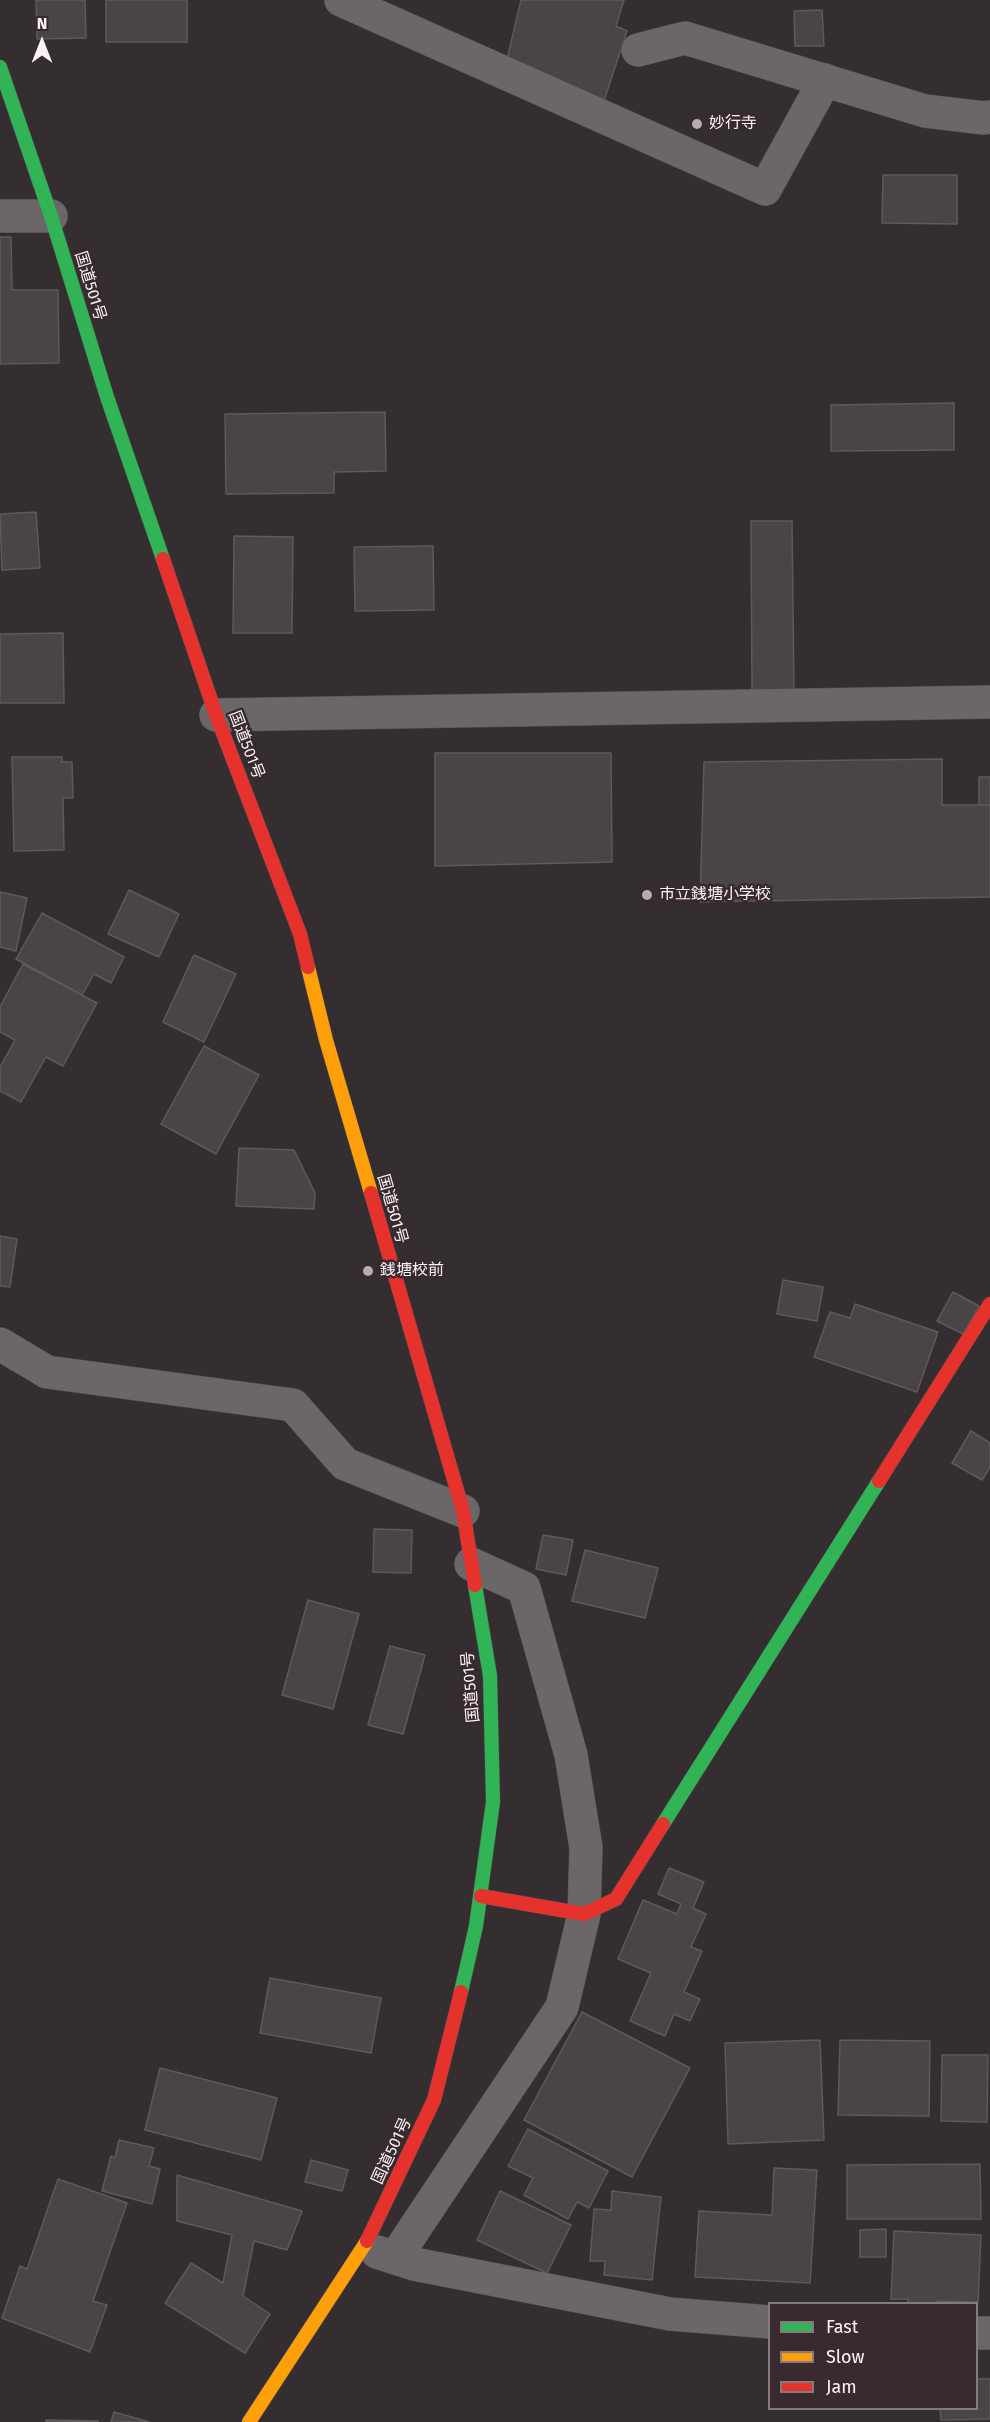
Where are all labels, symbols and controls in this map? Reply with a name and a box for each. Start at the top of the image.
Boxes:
north arrow [12,12,72,72]
text: N [37,14,47,33]
place label: 妙行寺 [709,114,757,134]
marker: 妙行寺 [690,117,704,131]
street label: 国道501号 [70,249,110,323]
street label: 国道501号 [224,708,268,782]
place label: 市立銭塘小学校 [659,885,771,905]
marker: 市立銭塘小学校 [640,888,654,902]
street label: 国道501号 [373,1172,411,1246]
place label: 銭塘校前 [380,1261,444,1281]
marker: 銭塘校前 [361,1264,375,1278]
street label: 国道501号 [458,1651,484,1723]
street label: 国道501号 [368,2115,416,2187]
legend [768,2302,978,2410]
text: Fast [826,2316,858,2338]
text: Slow [826,2346,864,2368]
text: Jam [826,2376,857,2398]

